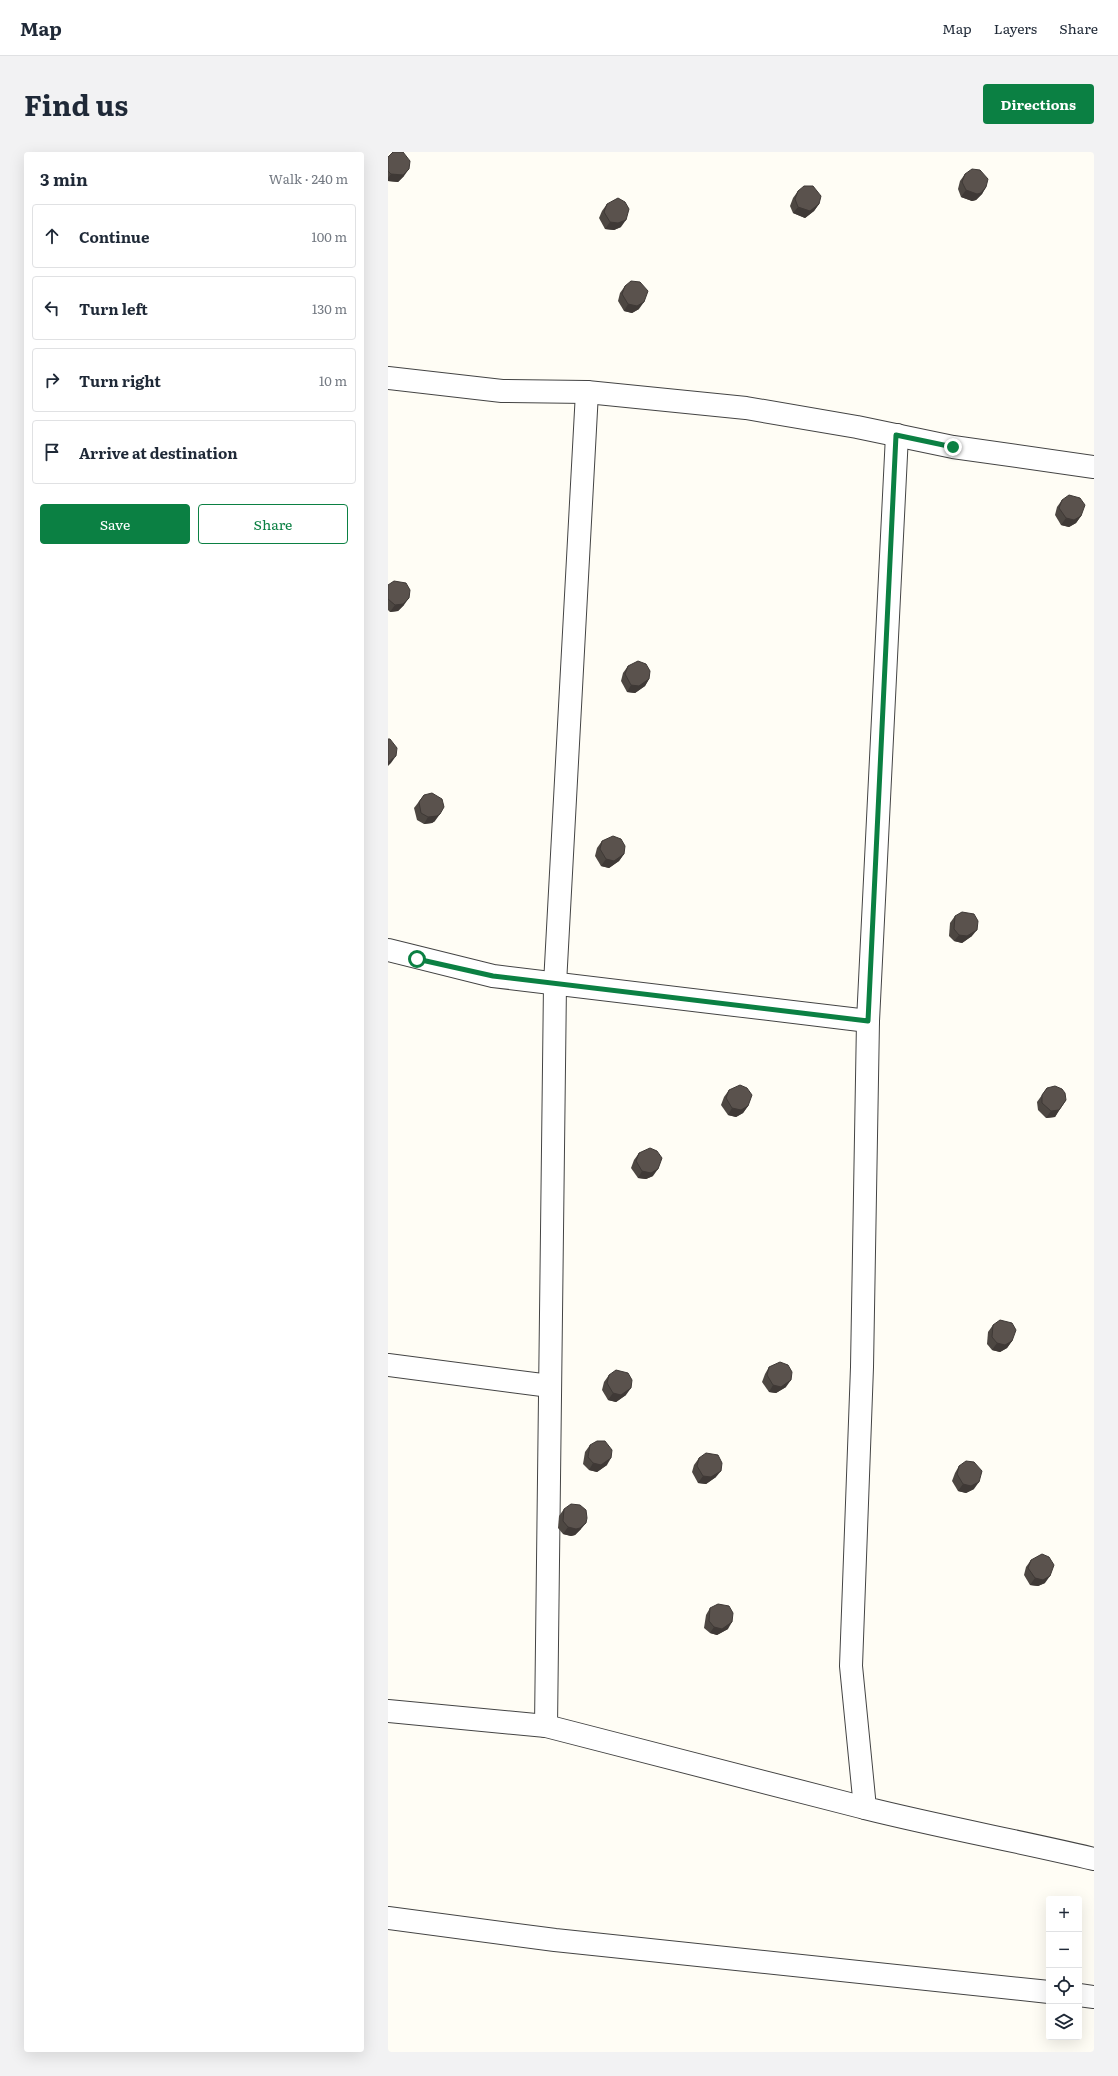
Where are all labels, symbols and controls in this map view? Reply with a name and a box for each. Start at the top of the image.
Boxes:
text: Map [20,14,62,42]
text: Map [942,18,972,38]
text: Layers [994,18,1037,38]
text: Share [1059,18,1098,38]
text: Find us [24,83,128,125]
button: Directions [983,84,1094,124]
text: 3 min [40,166,88,191]
text: Walk · 240 m [269,169,348,188]
icon: ahead [41,225,63,247]
text: Continue [79,225,149,248]
text: 100 m [311,227,347,246]
icon: left [41,297,63,319]
text: Turn left [79,297,148,320]
text: 130 m [312,299,347,318]
icon: right [41,369,63,391]
text: Turn right [79,369,161,392]
text: 10 m [319,371,347,390]
route end [944,438,962,456]
icon: arrive [41,441,63,463]
text: Arrive at destination [79,441,238,464]
button: Save [40,504,190,544]
button: Share [198,504,348,544]
route start [408,950,426,968]
map controls [1046,1896,1082,2040]
button: + [1046,1896,1082,1932]
button: − [1046,1932,1082,1968]
button: locate [1046,1968,1082,2004]
button: layers [1046,2004,1082,2040]

